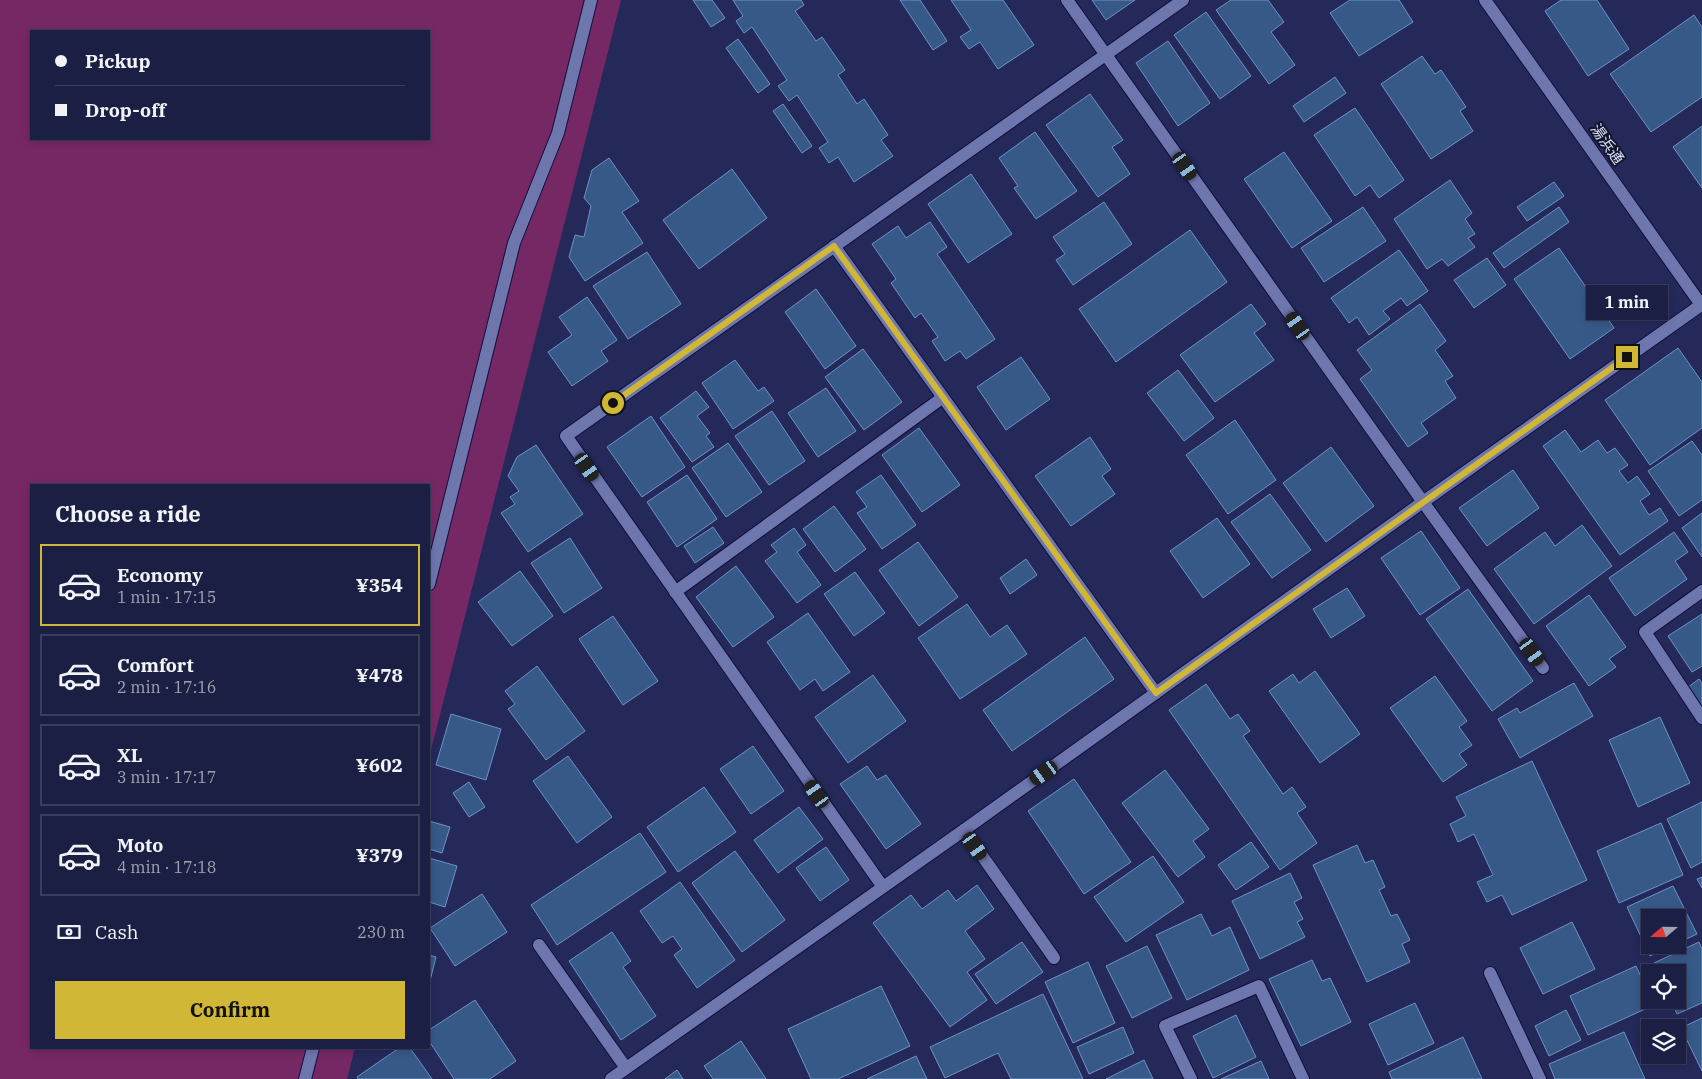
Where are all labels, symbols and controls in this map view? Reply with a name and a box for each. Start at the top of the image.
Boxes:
text: Pickup [85,49,150,73]
text: Drop-off [85,98,166,122]
street label: 湯浜通 [1587,120,1628,168]
car [1170,149,1199,183]
callout: 1 min [1586,284,1668,320]
text: 1 min [1605,292,1649,312]
car [1283,309,1312,343]
route end [1616,346,1638,368]
route start [602,392,624,414]
car [572,450,601,484]
text: Choose a ride [55,499,201,528]
icon: car [57,563,102,608]
text: Economy [117,563,203,587]
text: ¥354 [356,573,403,597]
text: 1 min · 17:15 [117,587,216,607]
car [1517,635,1546,669]
icon: car [57,653,102,698]
text: Comfort [117,653,194,677]
text: ¥478 [356,663,403,687]
text: 2 min · 17:16 [117,677,216,697]
icon: car [57,743,102,788]
text: XL [117,743,143,767]
text: ¥602 [356,753,403,777]
car [1027,758,1060,788]
text: 3 min · 17:17 [117,767,216,787]
car [802,777,831,811]
car [960,829,989,863]
icon: car [57,833,102,878]
text: Moto [117,833,163,857]
text: ¥379 [356,843,403,867]
text: 4 min · 17:18 [117,857,216,877]
north arrow [1641,909,1686,954]
map controls [1641,909,1686,1064]
icon: cash [55,918,83,946]
text: Cash [95,920,139,944]
text: 230 m [357,922,405,942]
button: locate [1641,964,1686,1009]
button: Confirm [55,981,405,1039]
button: layers [1641,1019,1686,1064]

